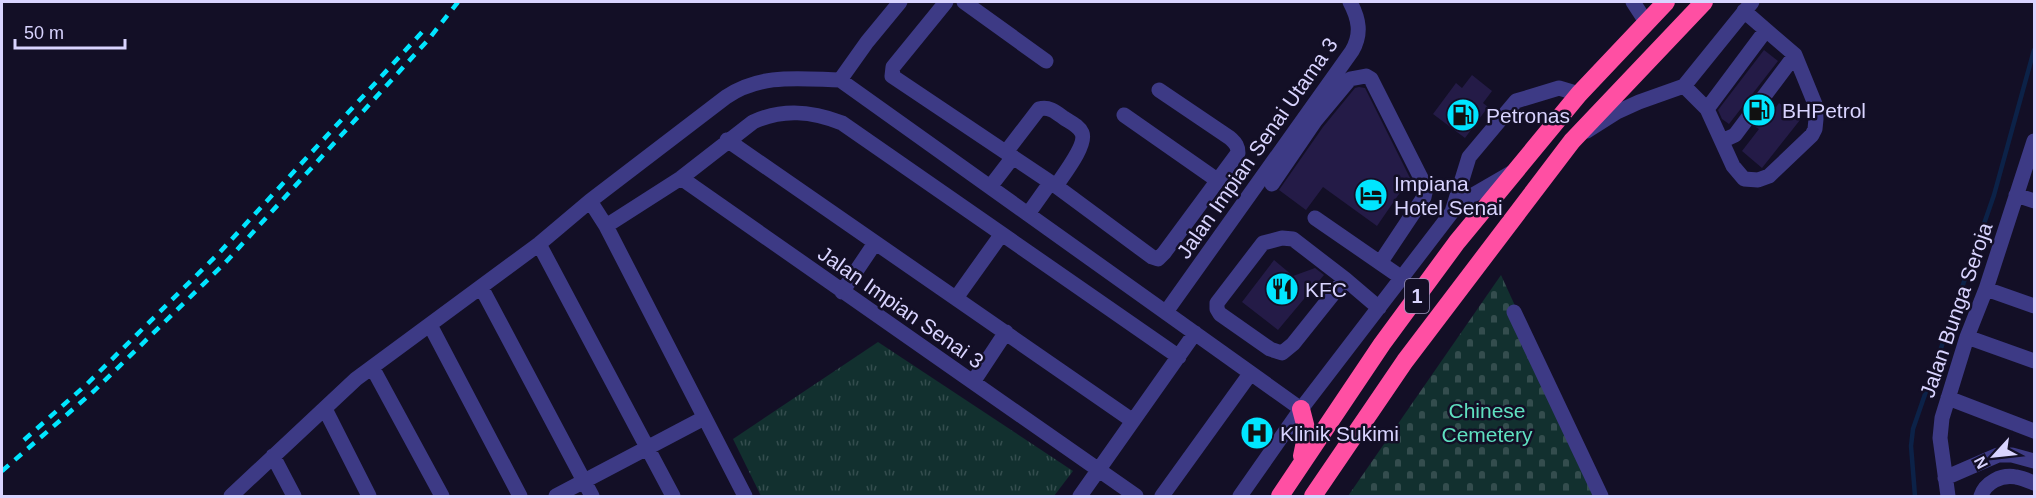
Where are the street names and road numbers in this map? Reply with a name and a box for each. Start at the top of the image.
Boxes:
street label: Jalan Impian Senai Utama 3 [1172,33,1342,263]
street label: Jalan Bunga Seroja [1915,219,1997,400]
street label: Jalan Impian Senai 3 [814,241,988,373]
road number: 1 [1405,279,1429,313]

